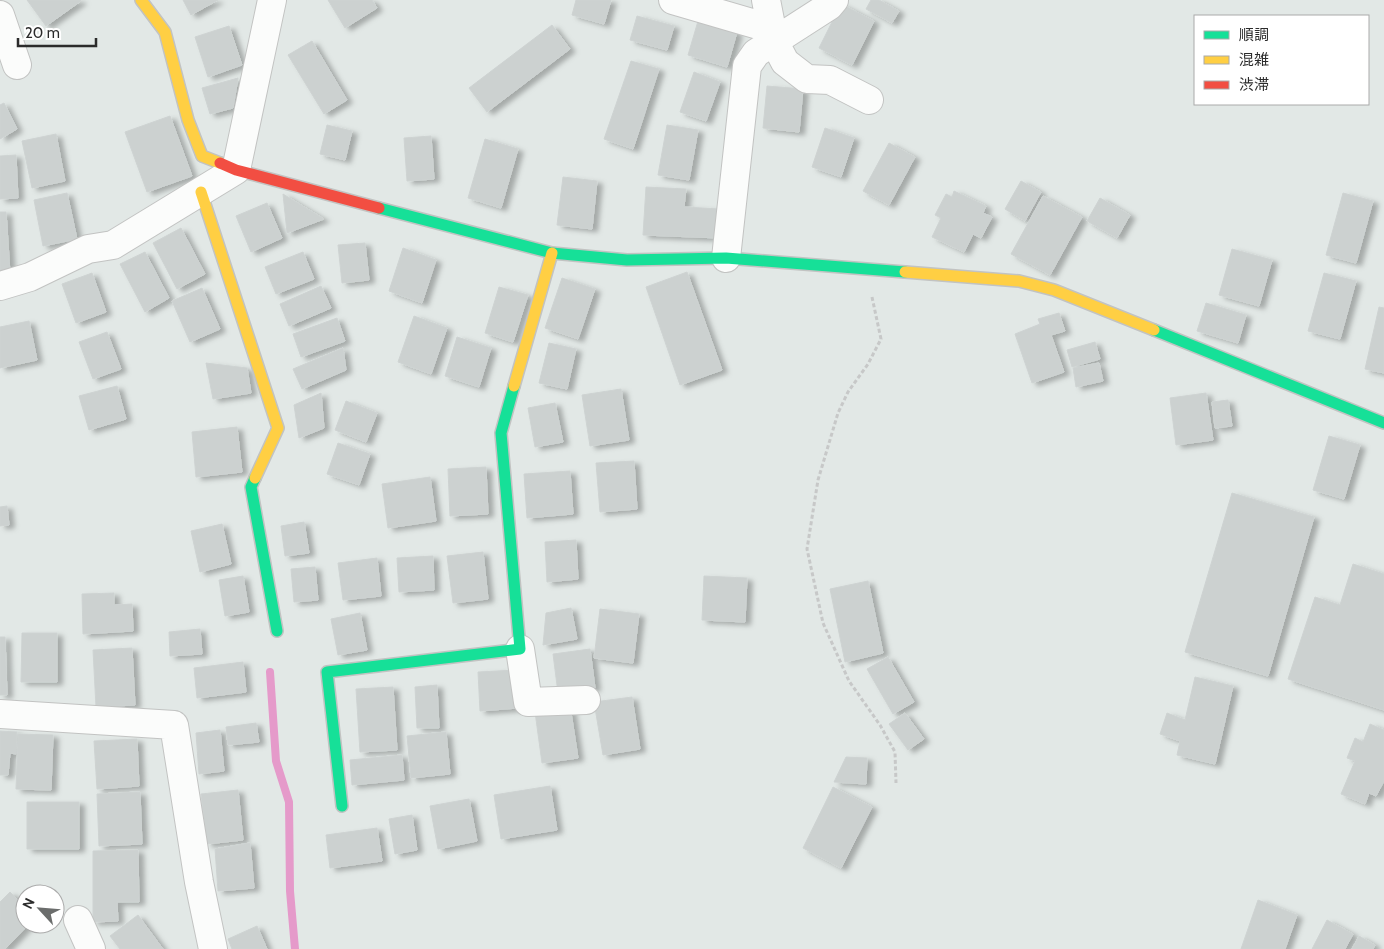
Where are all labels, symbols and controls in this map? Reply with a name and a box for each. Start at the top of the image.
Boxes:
scale bar [18,15,95,47]
legend [1194,15,1369,105]
text: 20 m [25,24,60,42]
text: 順調 [1239,26,1269,44]
text: 混雑 [1239,51,1269,69]
text: 渋滞 [1239,76,1269,94]
north arrow [15,884,65,934]
text: N [18,895,39,912]

